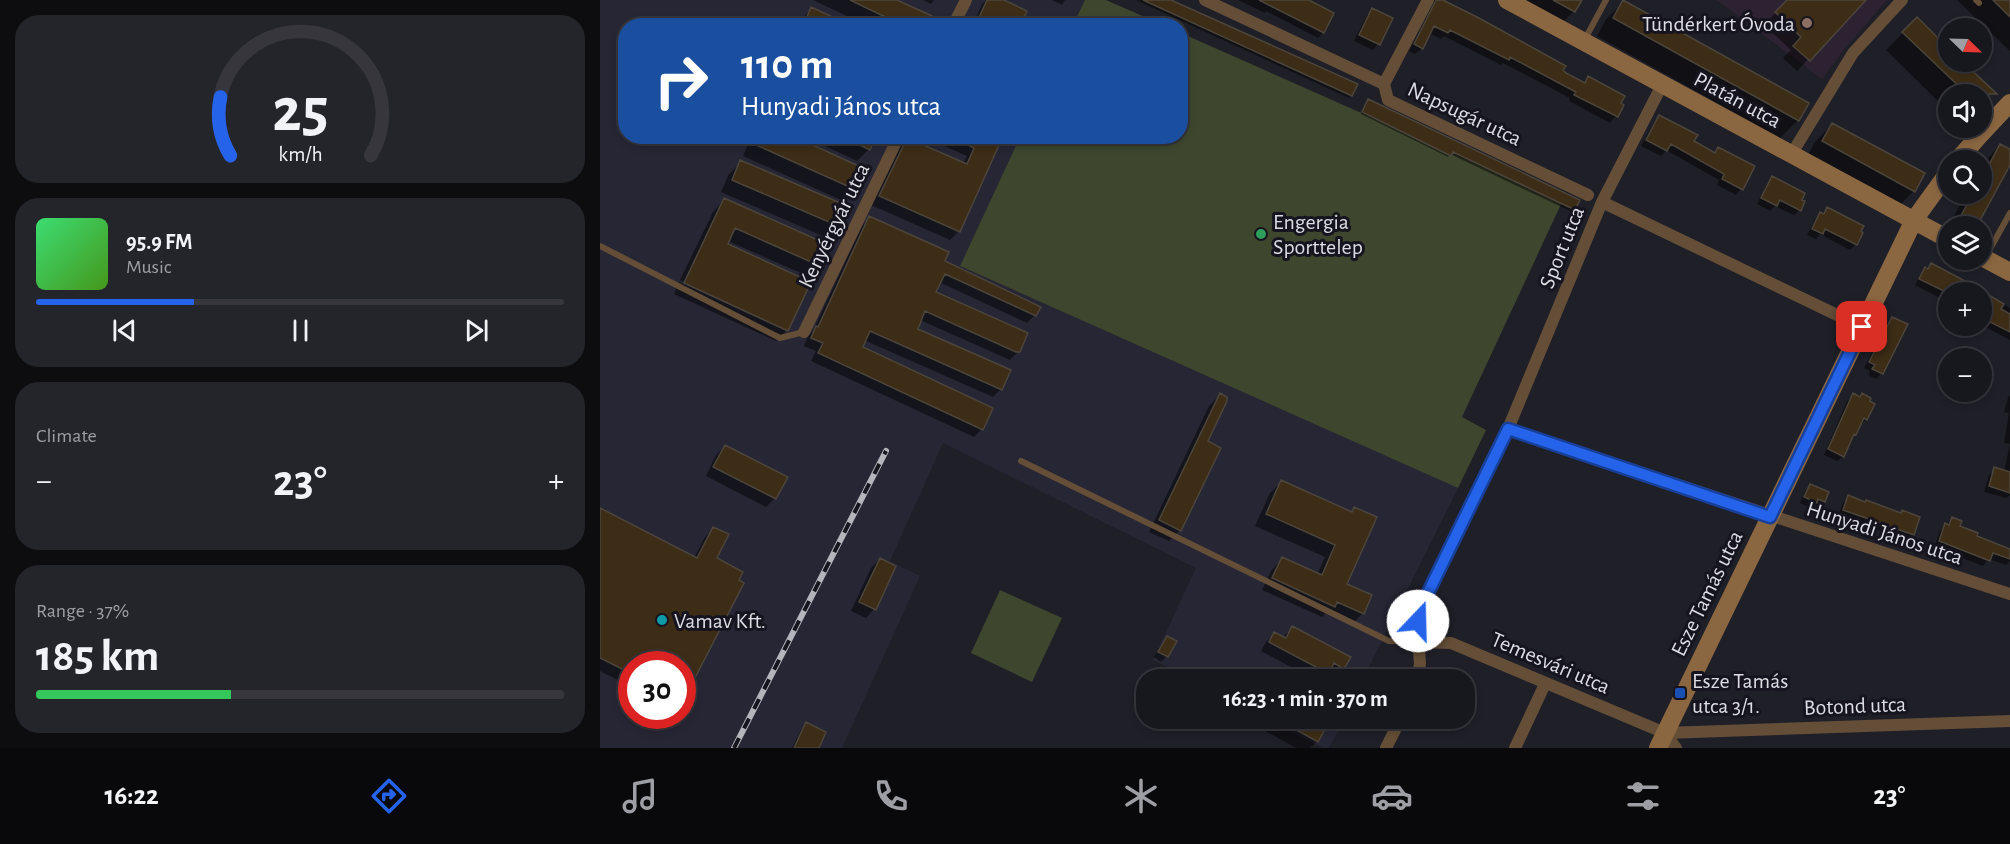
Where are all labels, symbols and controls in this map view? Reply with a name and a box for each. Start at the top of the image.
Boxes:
place label: Tündérkert Óvoda [1642,12,1795,35]
marker: Tündérkert Óvoda [1800,16,1814,30]
north arrow [1938,18,1992,72]
map controls [1938,18,1992,402]
icon: right [642,42,720,120]
text: 110 m [741,44,833,86]
street label: Platán utca [1690,68,1785,132]
street label: Napsugár utca [1404,78,1525,150]
text: 25 [272,80,328,142]
button: sound [1938,84,1992,138]
text: Hunyadi János utca [741,93,941,120]
text: km/h [278,145,322,166]
button: search [1938,150,1992,204]
street label: Kenyérgyár utca [794,160,874,291]
street label: Sport utca [1536,203,1588,291]
place label: Engergia Sporttelep [1273,211,1363,258]
button: layers [1938,216,1992,270]
marker: Engergia Sporttelep [1254,227,1268,241]
text: 95.9 FM [126,231,192,253]
text: Music [126,257,172,277]
button: + [1938,282,1992,336]
pin [1836,301,1887,352]
icon: arrive [1845,310,1878,343]
icon: previous [108,314,141,347]
icon: pause [284,314,317,347]
icon: next [460,314,493,347]
button: − [1938,348,1992,402]
text: Climate [36,426,97,446]
text: 23° [273,459,327,504]
text: − [36,465,52,498]
text: + [548,465,564,498]
street label: Hunyadi János utca [1804,497,1966,569]
street label: Esze Tamás utca [1667,527,1747,660]
position arrow [1386,589,1450,653]
text: Range · 37% [36,601,129,621]
place label: Vamav Kft. [674,610,766,632]
marker: Vamav Kft. [655,613,669,627]
street label: Temesvári utca [1488,628,1613,698]
text: 185 km [36,634,159,679]
speed limit sign: 30 [618,651,696,729]
place label: Esze Tamás utca 3/1. [1692,670,1788,717]
marker: Esze Tamás utca 3/1. [1673,686,1687,700]
text: 16:23 · 1 min · 370 m [1223,688,1388,710]
street label: Botond utca [1803,693,1907,719]
icon: directions [368,775,410,817]
icon: music [619,775,661,817]
icon: phone [870,775,912,817]
icon: climate [1120,775,1162,817]
icon: car [1371,775,1413,817]
icon: filters [1622,775,1664,817]
text: 16:22 [104,782,159,809]
text: 23° [1873,782,1905,809]

